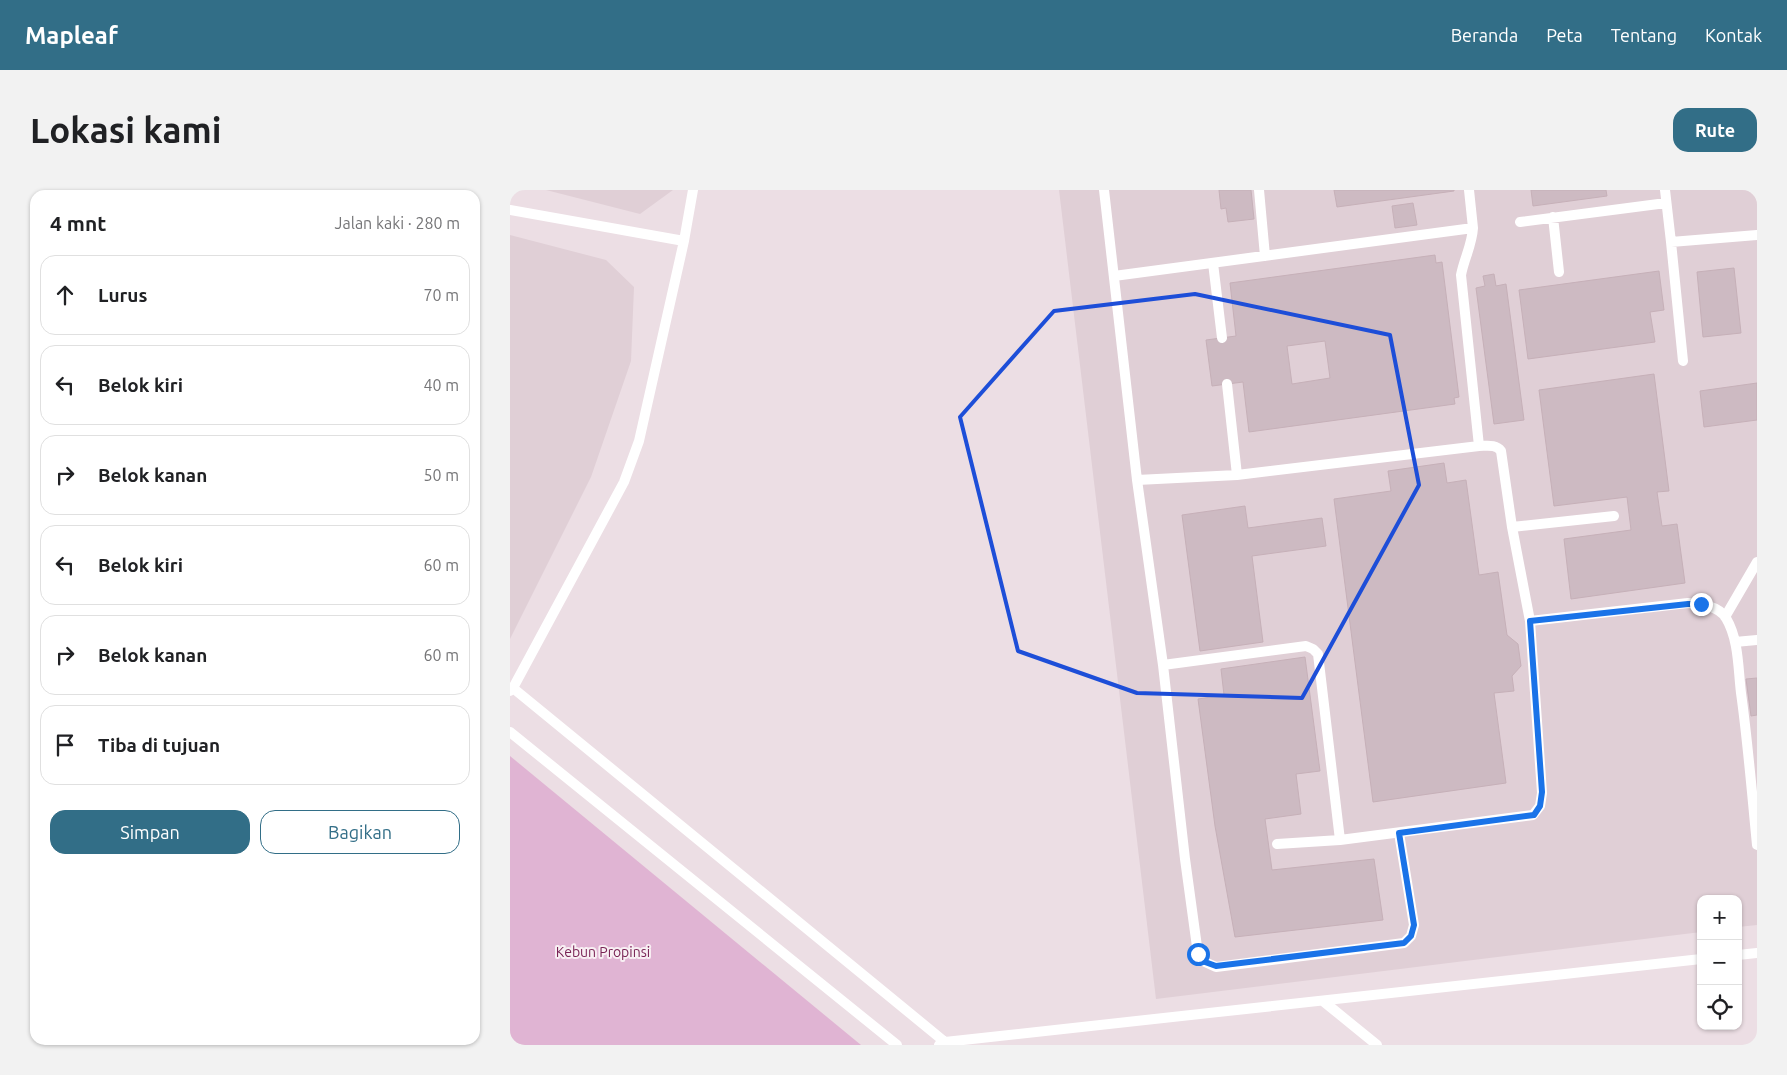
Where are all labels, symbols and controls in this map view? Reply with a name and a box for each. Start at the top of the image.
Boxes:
text: Mapleaf [25,22,118,49]
text: Beranda [1451,25,1518,45]
text: Peta [1546,25,1583,45]
text: Tentang [1611,25,1677,45]
text: Kontak [1705,25,1762,45]
button: Rute [1673,108,1757,152]
text: Lokasi kami [30,110,222,150]
text: 4 mnt [50,211,106,235]
text: Jalan kaki · 280 m [335,214,460,232]
icon: ahead [51,281,79,309]
text: Lurus [98,284,147,306]
text: 70 m [423,286,459,304]
icon: left [51,371,79,399]
text: Belok kiri [98,374,183,396]
text: 40 m [423,376,459,394]
icon: right [51,461,79,489]
text: Belok kanan [98,464,207,486]
text: 50 m [423,466,459,484]
icon: left [51,551,79,579]
text: Belok kiri [98,554,183,576]
text: 60 m [423,556,459,574]
route end [1690,593,1713,616]
icon: right [51,641,79,669]
text: Belok kanan [98,644,207,666]
text: 60 m [423,646,459,664]
icon: arrive [51,731,79,759]
text: Tiba di tujuan [98,734,220,756]
button: Simpan [50,810,250,854]
button: Bagikan [260,810,460,854]
map controls [1697,895,1742,1030]
button: + [1697,895,1742,940]
button: − [1697,940,1742,985]
route start [1187,943,1210,966]
park label: Kebun Propinsi [556,944,650,960]
button: locate [1697,985,1742,1030]

